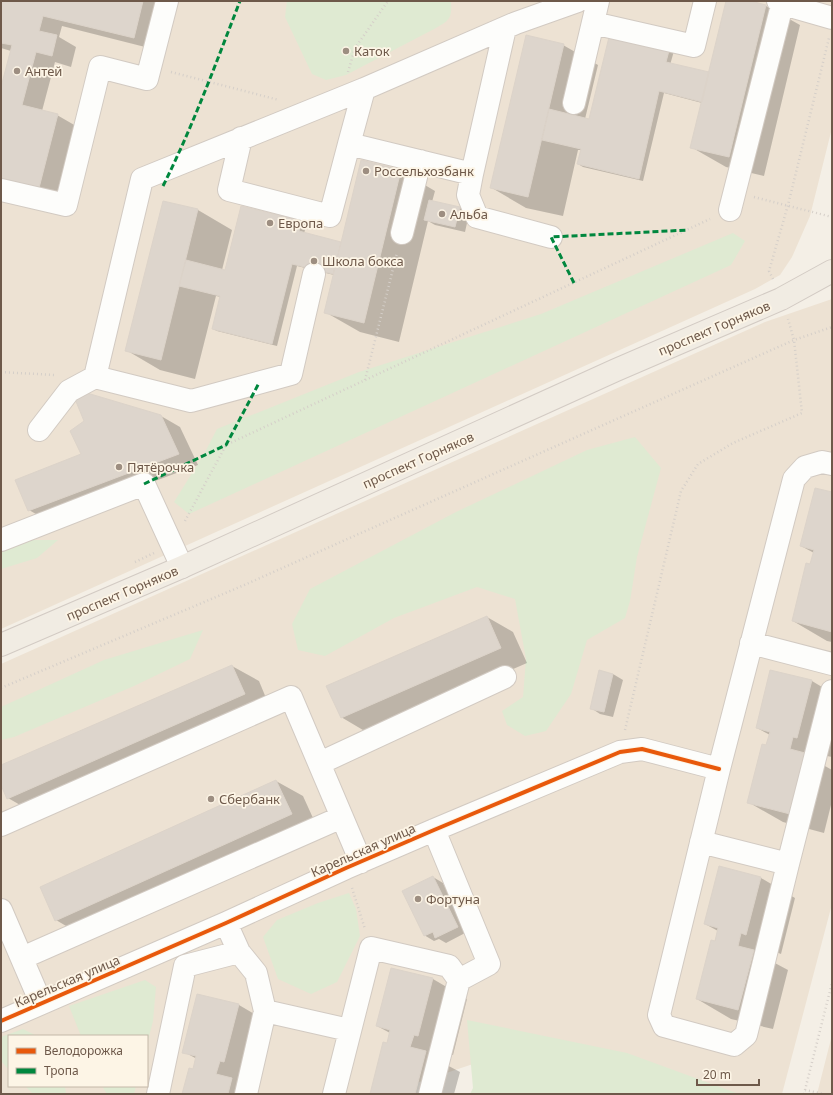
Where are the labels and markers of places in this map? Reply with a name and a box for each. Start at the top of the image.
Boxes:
place label: Каток [354,42,390,60]
marker: Каток [341,46,351,56]
place label: Антей [25,62,62,80]
marker: Антей [12,66,22,76]
place label: Россельхозбанк [374,162,474,180]
marker: Россельхозбанк [361,166,371,176]
place label: Альба [450,205,488,223]
marker: Альба [437,209,447,219]
place label: Европа [278,214,323,232]
marker: Европа [265,218,275,228]
place label: Школа бокса [322,252,404,270]
marker: Школа бокса [309,256,319,266]
place label: Пятёрочка [127,458,194,476]
marker: Пятёрочка [114,462,124,472]
place label: Сбербанк [219,790,280,808]
marker: Сбербанк [206,794,216,804]
place label: Фортуна [426,890,480,908]
marker: Фортуна [413,894,423,904]

